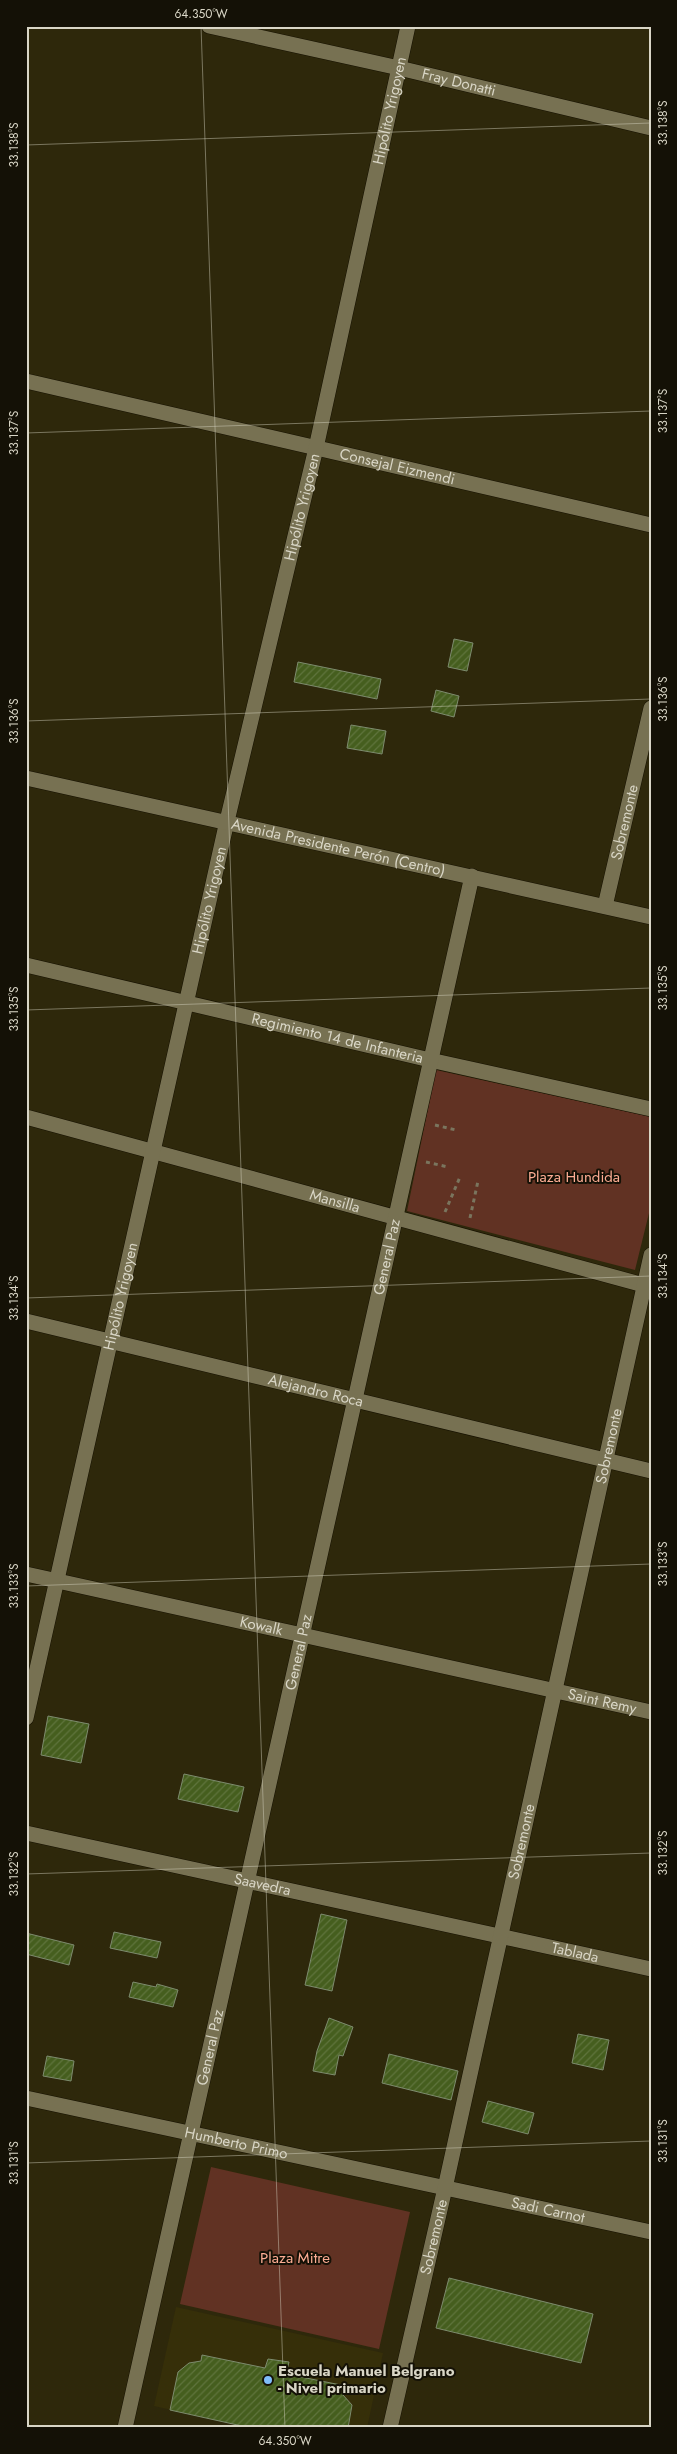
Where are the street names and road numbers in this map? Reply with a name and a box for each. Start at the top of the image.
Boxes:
street label: Hipólito Yrigoyen [367,55,412,167]
street label: Fray Donatti [420,63,498,102]
street label: Consejal Eizmendi [337,443,457,491]
street label: Hipólito Yrigoyen [278,451,325,563]
street label: Sobremonte [605,782,644,862]
street label: Avenida Presidente Perón (Centro) [229,813,448,882]
street label: Hipólito Yrigoyen [186,844,232,956]
street label: Regimiento 14 de Infanteria [250,1007,426,1069]
street label: Mansilla [307,1184,362,1218]
street label: General Paz [368,1217,406,1297]
street label: Hipólito Yrigoyen [98,1240,143,1352]
street label: Alejandro Roca [266,1369,366,1413]
street label: Sobremonte [590,1406,628,1486]
street label: Kowalk [238,1611,285,1641]
street label: General Paz [279,1612,318,1692]
street label: Saint Remy [566,1683,639,1720]
street label: Sobremonte [502,1801,541,1881]
street label: Saavedra [232,1868,293,1901]
street label: Tablada [549,1937,601,1968]
street label: General Paz [191,2007,229,2087]
street label: Humberto Primo [183,2121,290,2165]
street label: Sadi Carnot [509,2191,587,2229]
street label: Sobremonte [414,2197,453,2277]

